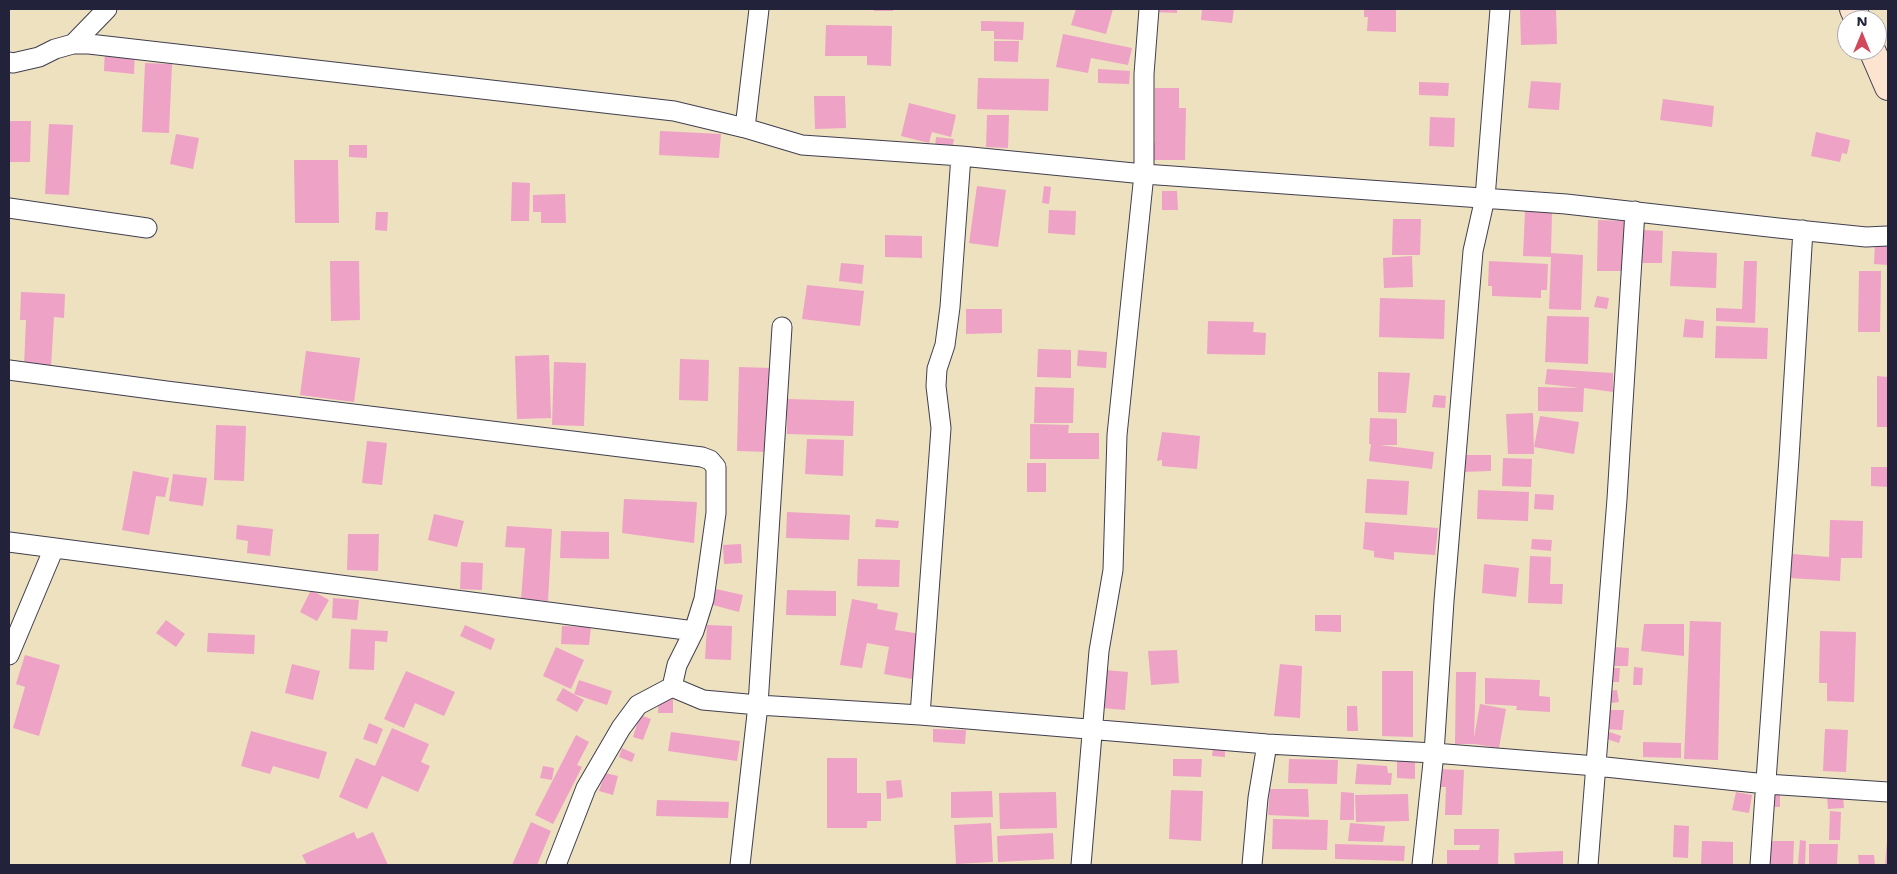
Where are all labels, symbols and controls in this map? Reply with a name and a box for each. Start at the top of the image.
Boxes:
north arrow [1837,10,1887,60]
text: N [1856,12,1868,30]

